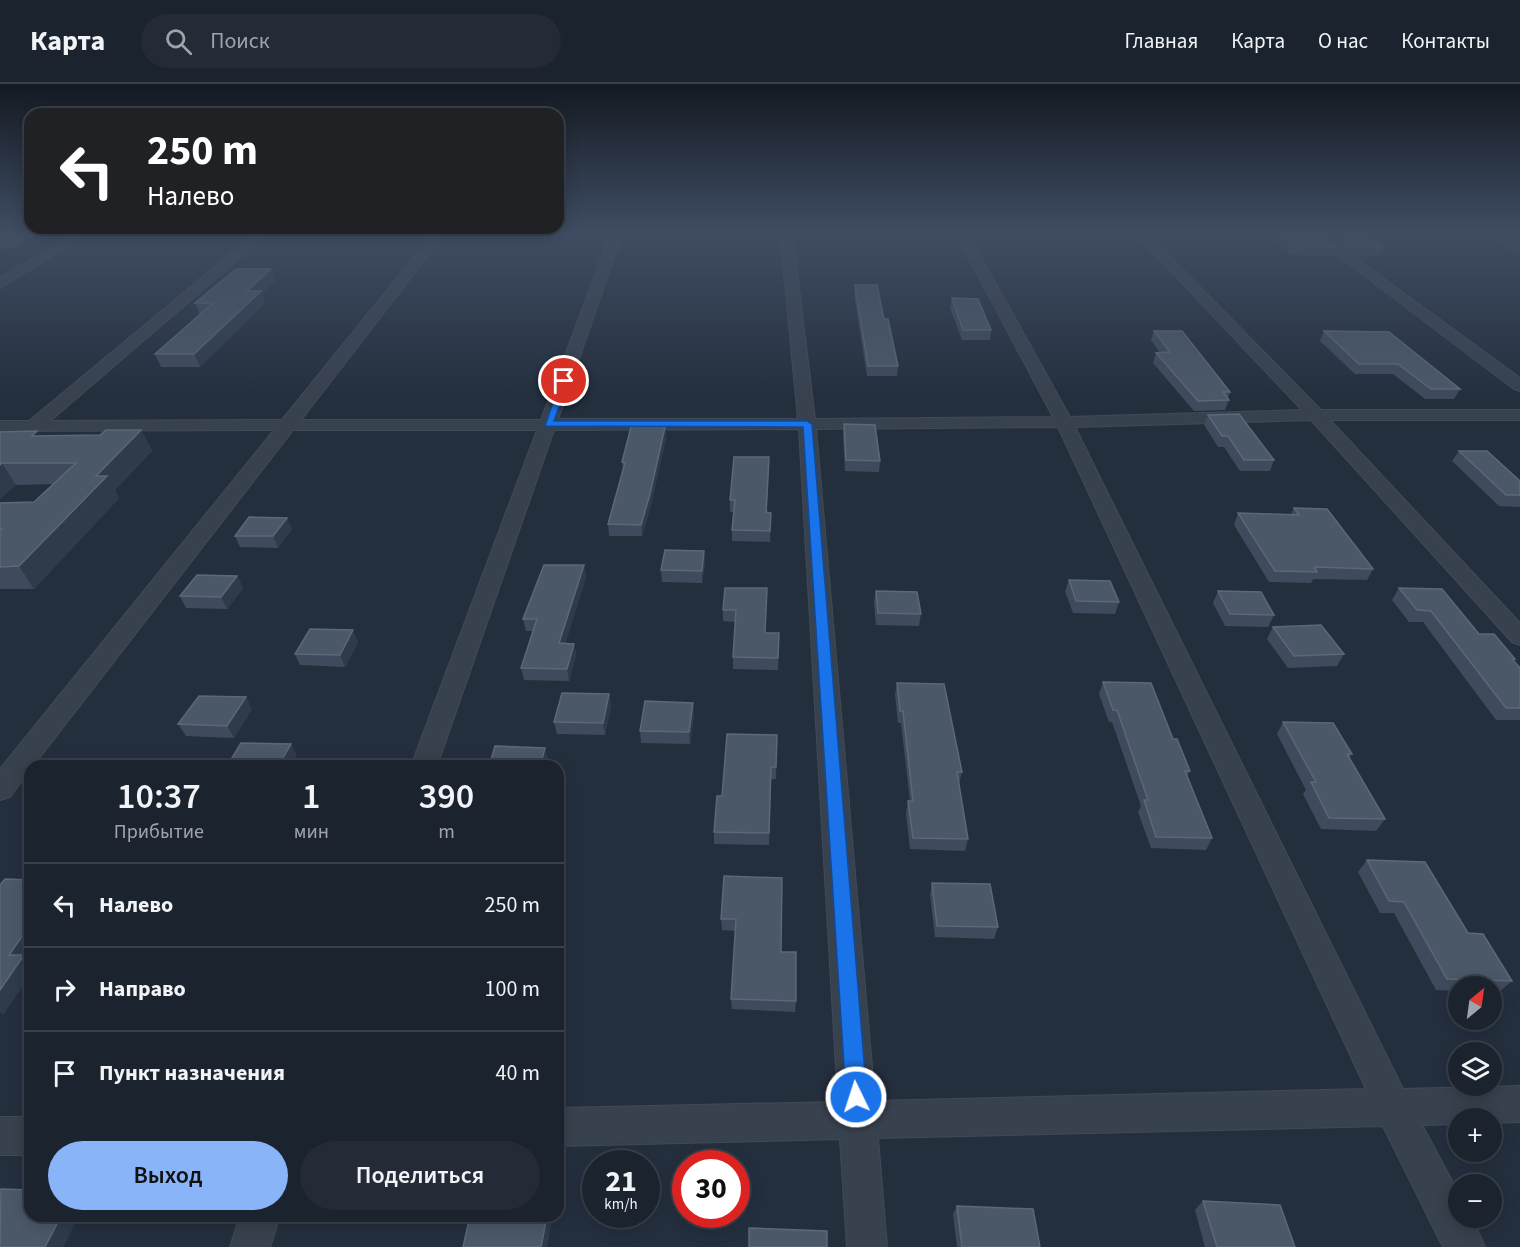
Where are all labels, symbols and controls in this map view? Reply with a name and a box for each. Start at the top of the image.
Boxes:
search box [141,14,561,68]
text: Карта [30,21,105,61]
icon: search [162,25,195,58]
text: Поиск [210,25,270,57]
text: Главная [1125,26,1198,56]
text: Карта [1231,26,1285,56]
text: О нас [1318,26,1368,56]
text: Контакты [1401,26,1490,56]
text: 250 m [147,121,258,181]
icon: left [48,132,126,210]
text: Налево [147,177,234,216]
pin [538,355,589,406]
icon: arrive [547,364,580,397]
text: 10:37 [117,771,201,822]
text: 1 [302,771,321,822]
text: 390 [419,771,474,822]
text: Прибытие [114,818,204,846]
text: мин [294,818,329,846]
text: m [438,818,455,846]
icon: left [48,889,81,922]
text: Налево [99,889,173,921]
text: 250 m [485,889,540,921]
icon: right [48,973,81,1006]
text: Направо [99,973,186,1005]
text: 100 m [485,973,540,1005]
north arrow [1448,976,1502,1030]
map controls [1448,976,1502,1228]
button: layers [1448,1042,1502,1096]
icon: arrive [48,1057,81,1090]
text: Пункт назначения [99,1057,285,1089]
text: 40 m [495,1057,540,1089]
position arrow [824,1065,888,1129]
button: + [1448,1108,1502,1162]
button: Выход [48,1141,288,1210]
button: Поделиться [300,1141,540,1210]
speed limit sign: 30 [672,1150,750,1228]
text: 21 [605,1160,637,1203]
button: − [1448,1174,1502,1228]
text: km/h [604,1194,638,1215]

